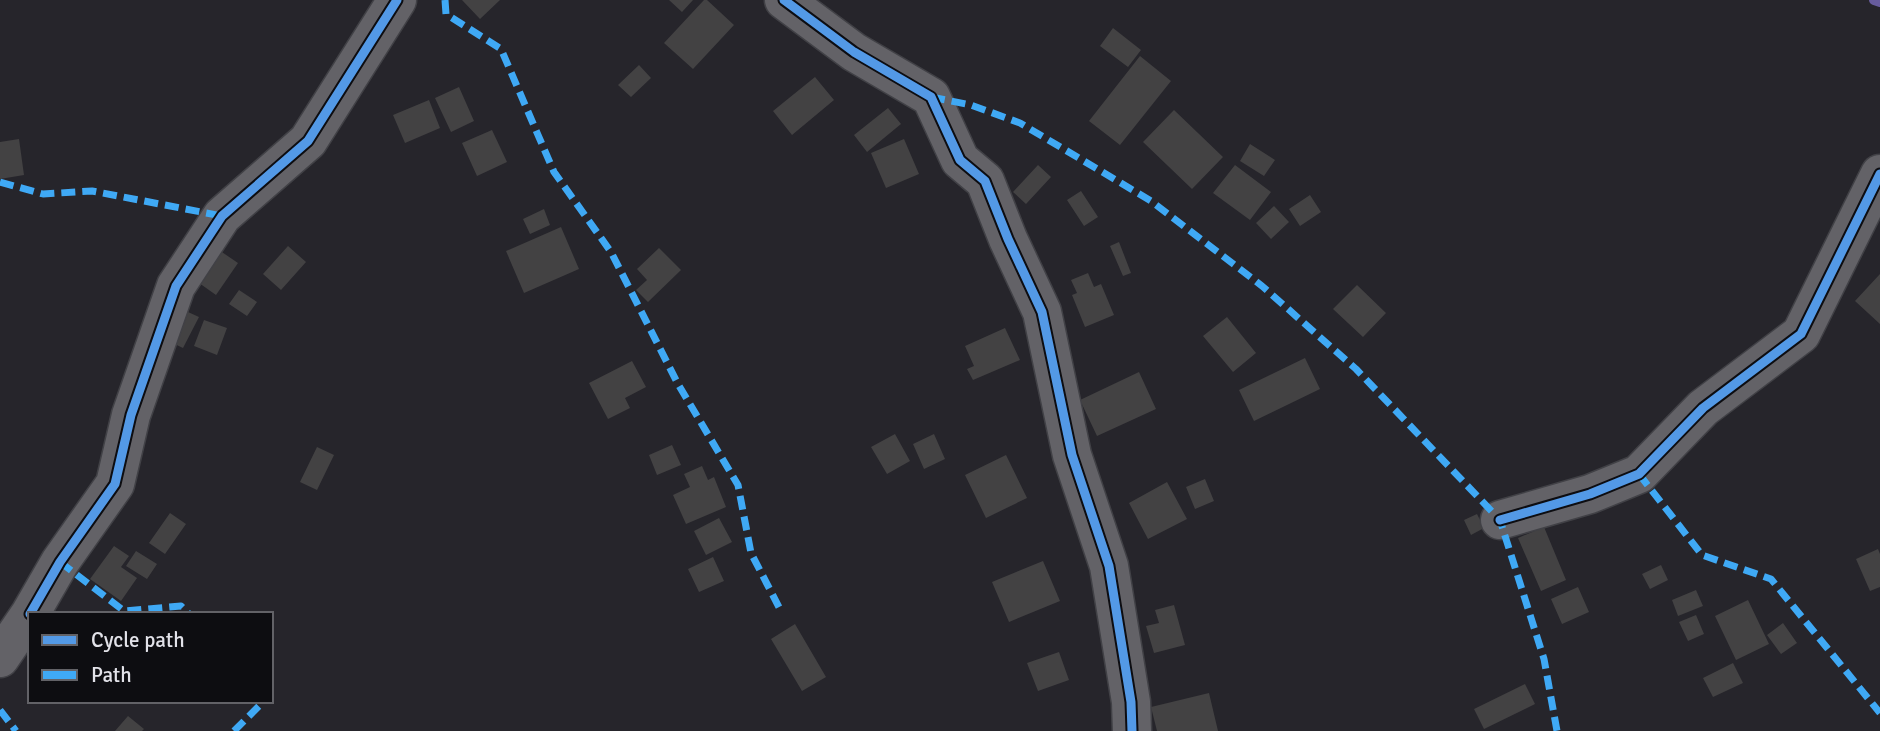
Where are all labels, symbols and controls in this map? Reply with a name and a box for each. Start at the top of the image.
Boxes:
legend [28,612,273,703]
text: Cycle path [91,627,185,653]
text: Path [91,662,132,688]

